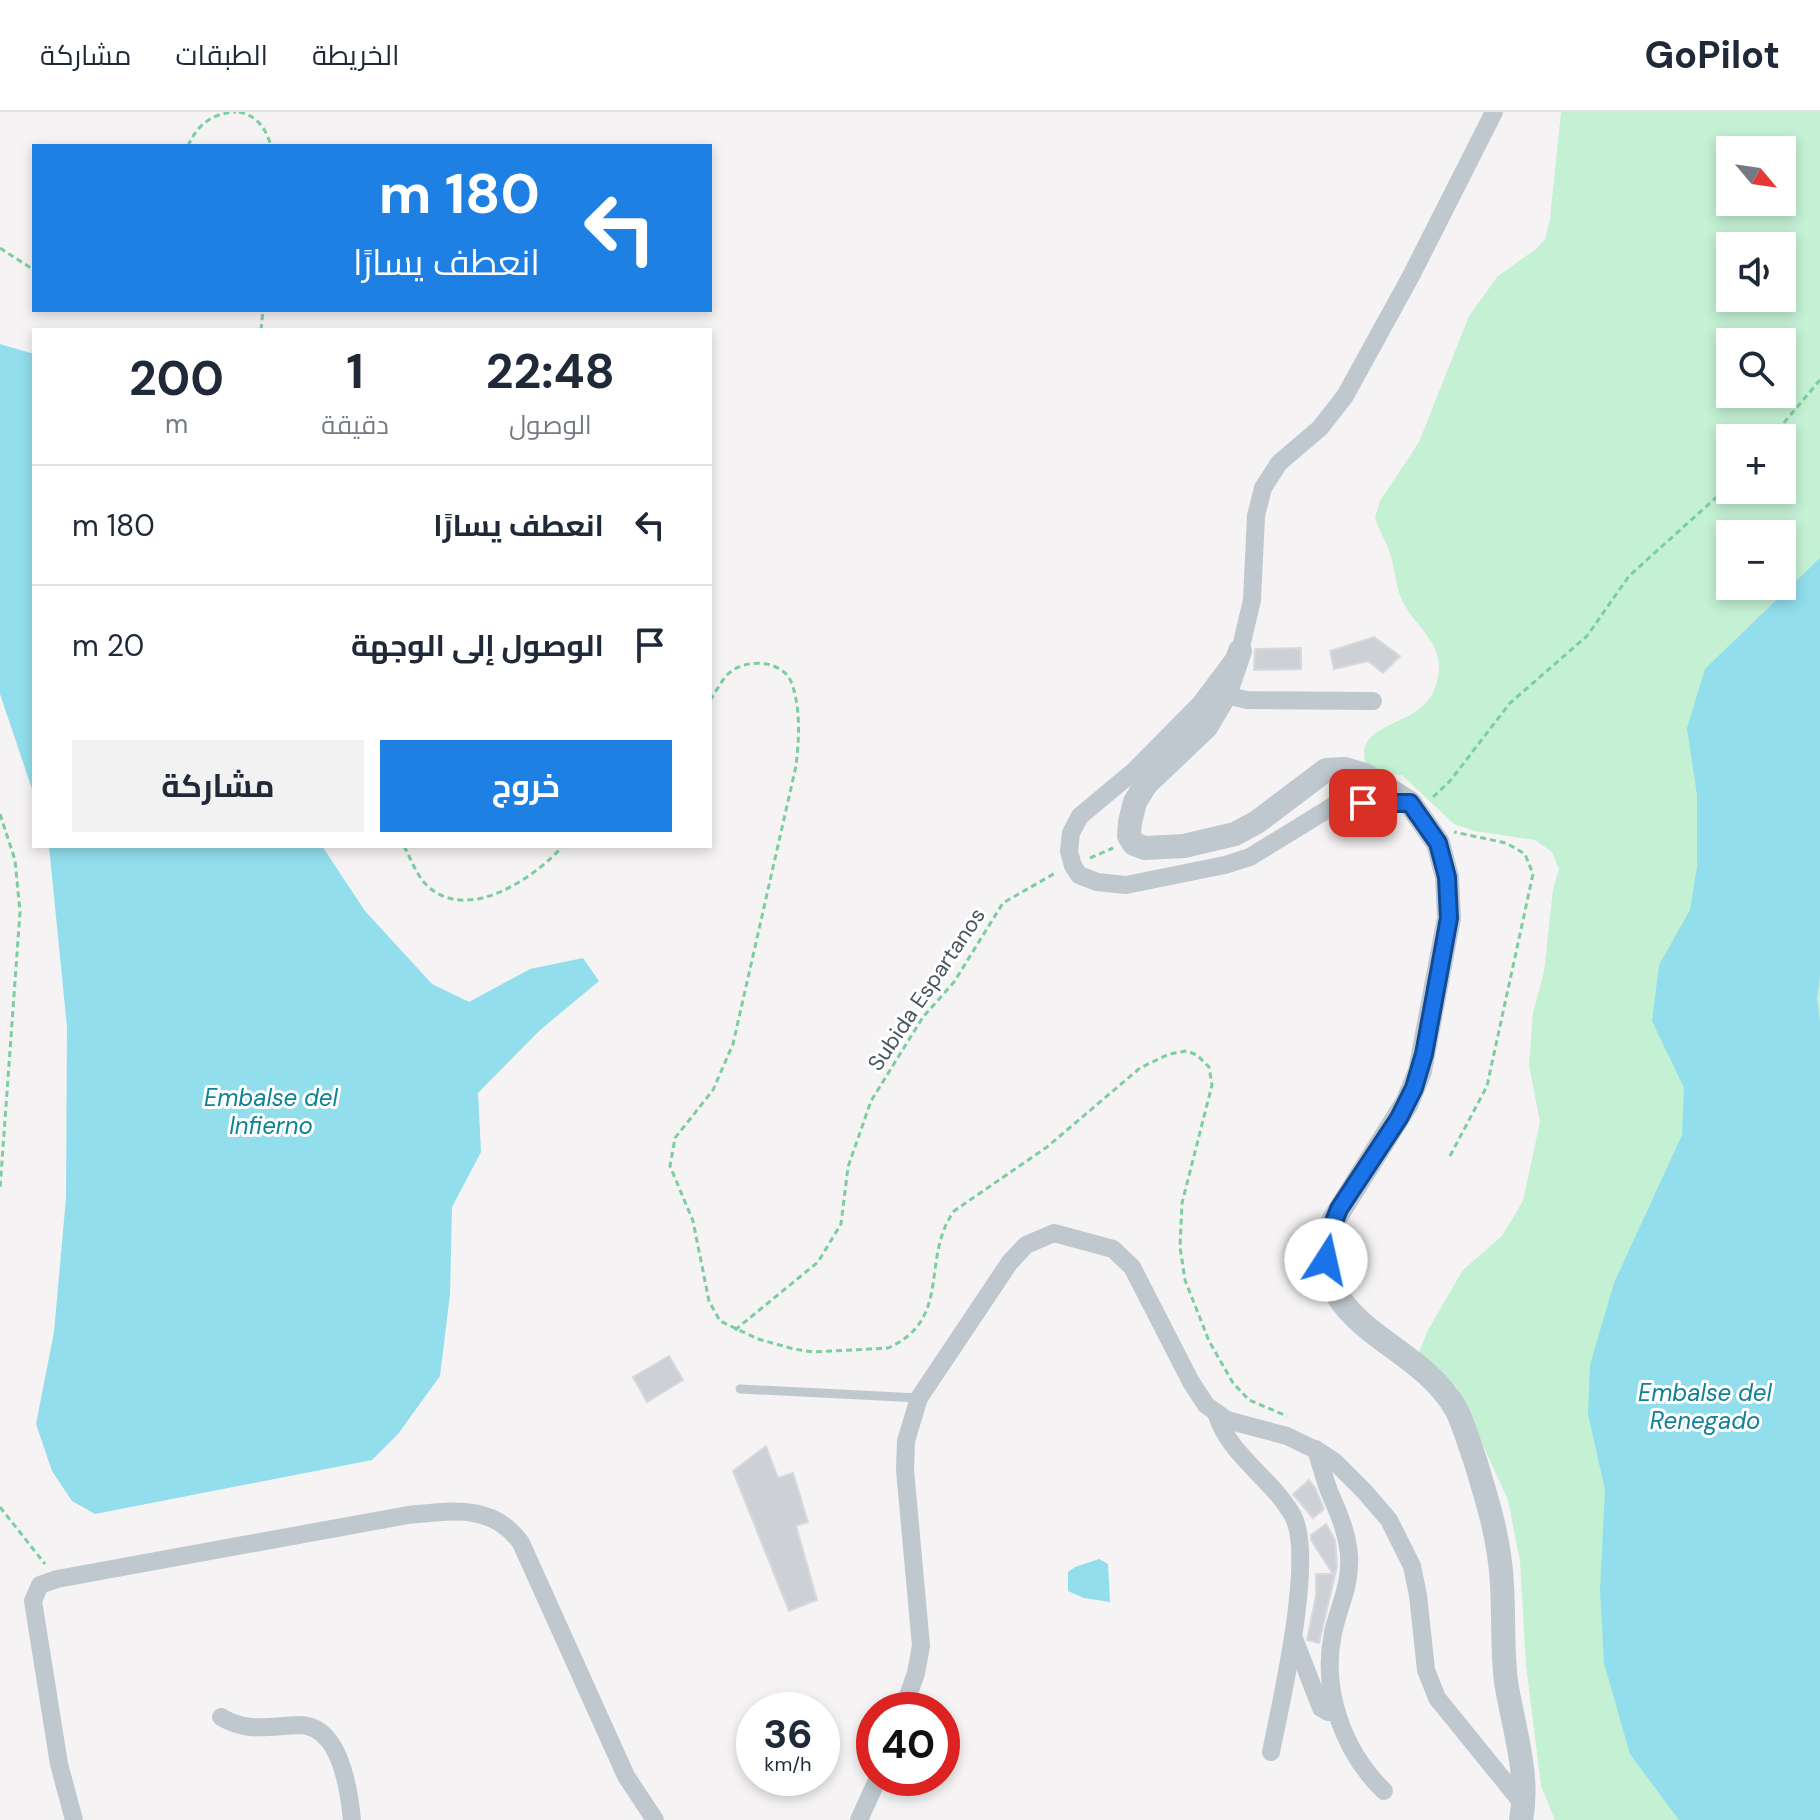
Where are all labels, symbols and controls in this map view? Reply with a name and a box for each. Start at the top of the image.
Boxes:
text: GoPilot [1644,30,1780,80]
text: مشاركة [40,37,131,74]
text: الطبقات [175,37,268,74]
text: الخريطة [312,37,399,74]
north arrow [1716,136,1796,216]
map controls [1716,136,1796,600]
text: 180 m [379,157,540,230]
icon: left [568,176,672,280]
button: sound [1716,232,1796,312]
text: انعطف يسارًا [353,239,540,286]
button: search [1716,328,1796,408]
text: 1 [346,340,364,403]
text: 22:48 [486,340,615,403]
text: 200 [129,347,224,410]
text: m [165,407,188,441]
text: دقيقة [321,408,389,442]
text: الوصول [509,408,592,442]
button: + [1716,424,1796,504]
icon: left [628,503,672,547]
text: 180 m [72,506,155,545]
text: انعطف يسارًا [433,506,604,545]
button: − [1716,520,1796,600]
icon: arrive [628,623,672,667]
text: 20 m [72,626,144,665]
text: الوصول إلى الوجهة [351,626,604,665]
button: مشاركة [72,740,364,832]
button: خروج [380,740,672,832]
pin [1329,769,1397,837]
icon: arrive [1341,781,1385,825]
street label: Subida Espartanos [861,902,992,1076]
water label: Embalse del Infierno [204,1082,339,1141]
position arrow [1284,1218,1368,1302]
water label: Embalse del Renegado [1638,1377,1773,1436]
speed limit sign: 40 [856,1692,960,1796]
text: 36 [763,1708,813,1760]
text: km/h [764,1751,812,1777]

